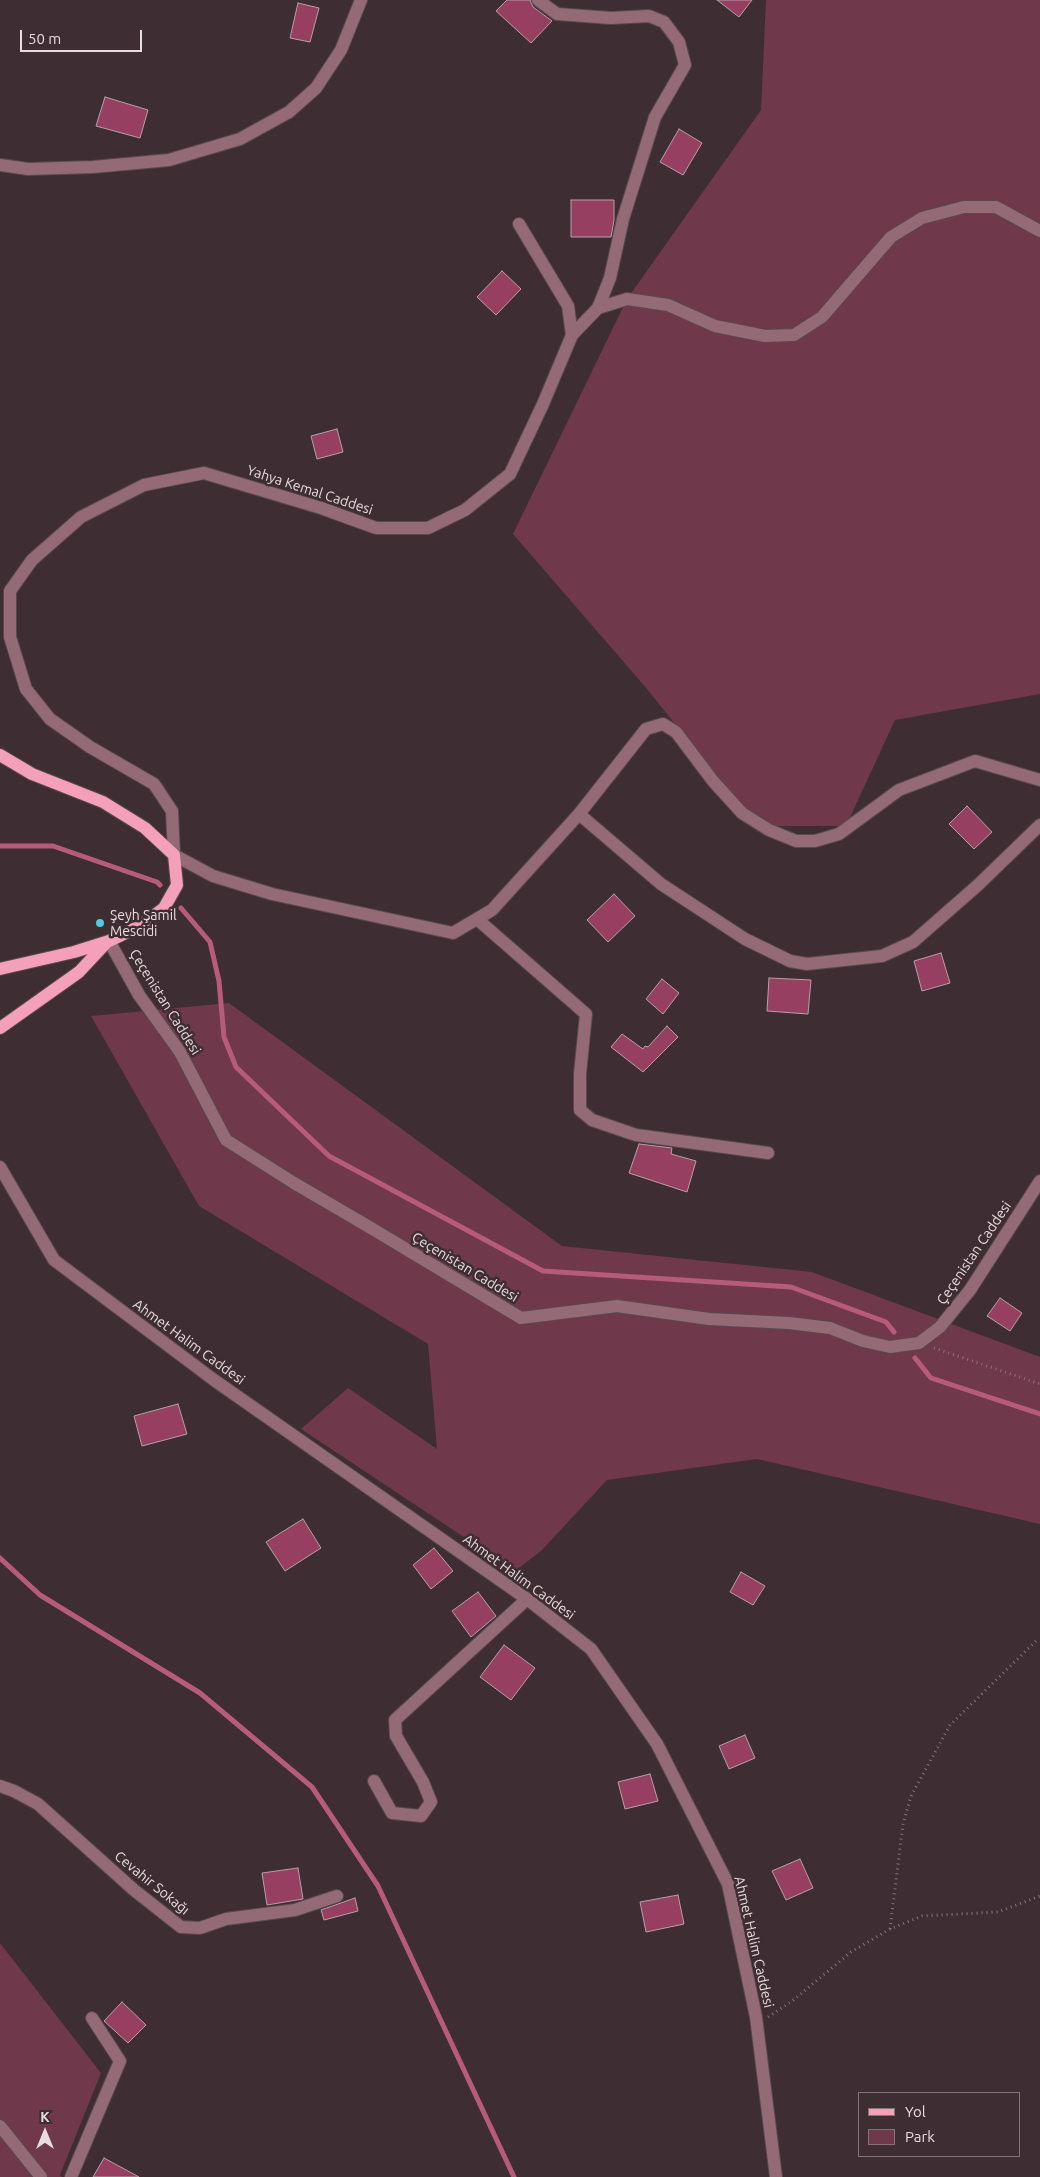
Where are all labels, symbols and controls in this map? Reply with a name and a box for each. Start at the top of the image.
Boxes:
scale bar [22,20,145,52]
text: 50 m [28,30,61,47]
street label: Yahya Kemal Caddesi [245,462,375,518]
place label: Şeyh Şamil Mescidi [110,907,177,940]
marker: Şeyh Şamil Mescidi [94,917,106,929]
street label: Çeçenistan Caddesi [126,946,204,1058]
street label: Çeçenistan Caddesi [933,1198,1015,1308]
street label: Çeçenistan Caddesi [409,1229,521,1305]
street label: Ahmet Halim Caddesi [130,1296,248,1388]
street label: Ahmet Halim Caddesi [460,1531,578,1623]
street label: Cevahir Sokağı [111,1848,193,1918]
street label: Ahmet Halim Caddesi [731,1875,777,2009]
legend [858,2092,1020,2157]
text: Yol [905,2103,926,2120]
north arrow [20,2107,70,2157]
text: K [40,2109,50,2125]
text: Park [905,2128,935,2145]

